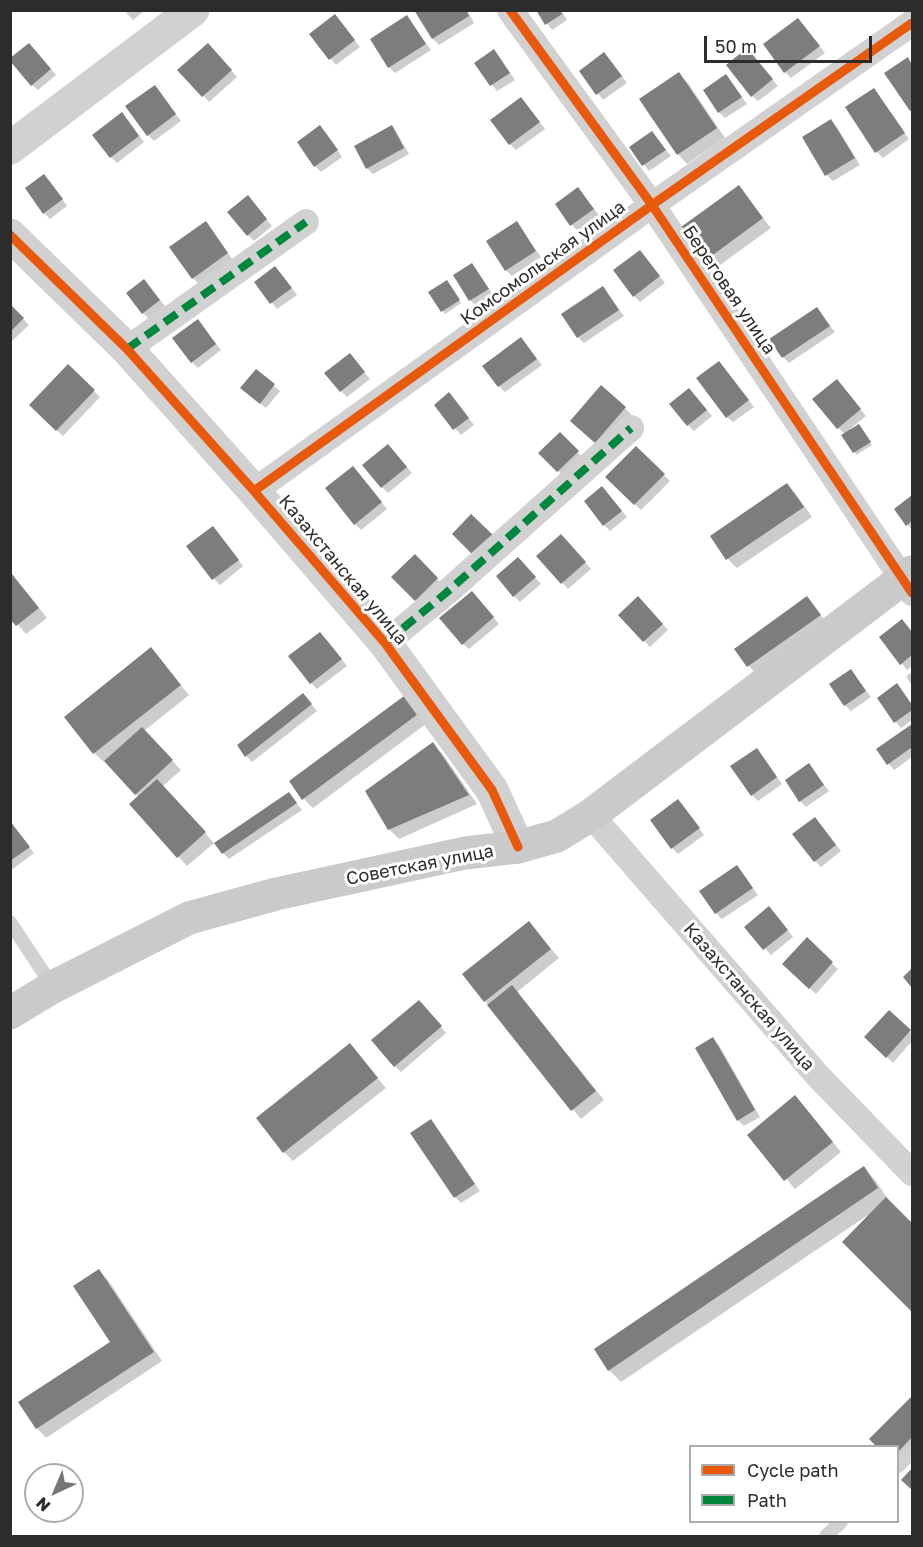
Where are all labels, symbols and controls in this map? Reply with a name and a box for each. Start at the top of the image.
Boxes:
scale bar [707,24,875,62]
text: 50 m [715,35,757,57]
street label: Комсомольская улица [457,196,629,330]
street label: Береговая улица [678,222,780,358]
street label: Казахстанская улица [274,491,412,649]
street label: Советская улица [344,840,496,890]
street label: Казахстанская улица [679,919,819,1075]
legend [689,1445,899,1523]
text: Cycle path [747,1459,839,1481]
north arrow [24,1463,84,1523]
text: Path [747,1489,787,1511]
text: N [32,1493,54,1516]

